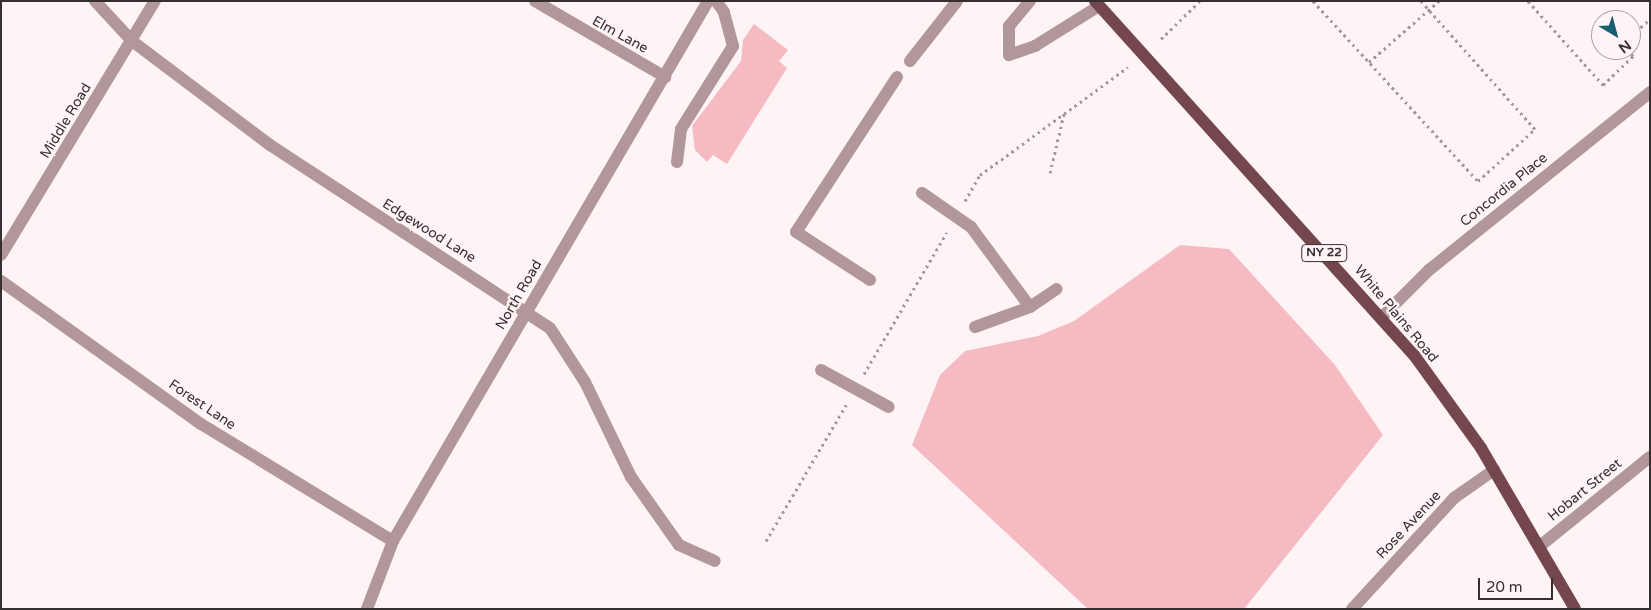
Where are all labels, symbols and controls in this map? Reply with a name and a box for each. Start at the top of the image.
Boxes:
north arrow [1591,10,1641,60]
street label: Elm Lane [589,13,651,57]
text: N [1615,36,1634,57]
street label: Middle Road [37,80,95,162]
street label: Concordia Place [1457,150,1551,230]
street label: Edgewood Lane [379,195,479,267]
road number: NY 22 [1300,244,1348,262]
street label: North Road [492,257,546,333]
street label: White Plains Road [1351,262,1441,366]
street label: Forest Lane [165,376,239,434]
street label: Hobart Street [1545,455,1625,525]
street label: Rose Avenue [1373,488,1445,562]
scale bar [1481,568,1556,600]
text: 20 m [1486,578,1523,596]

